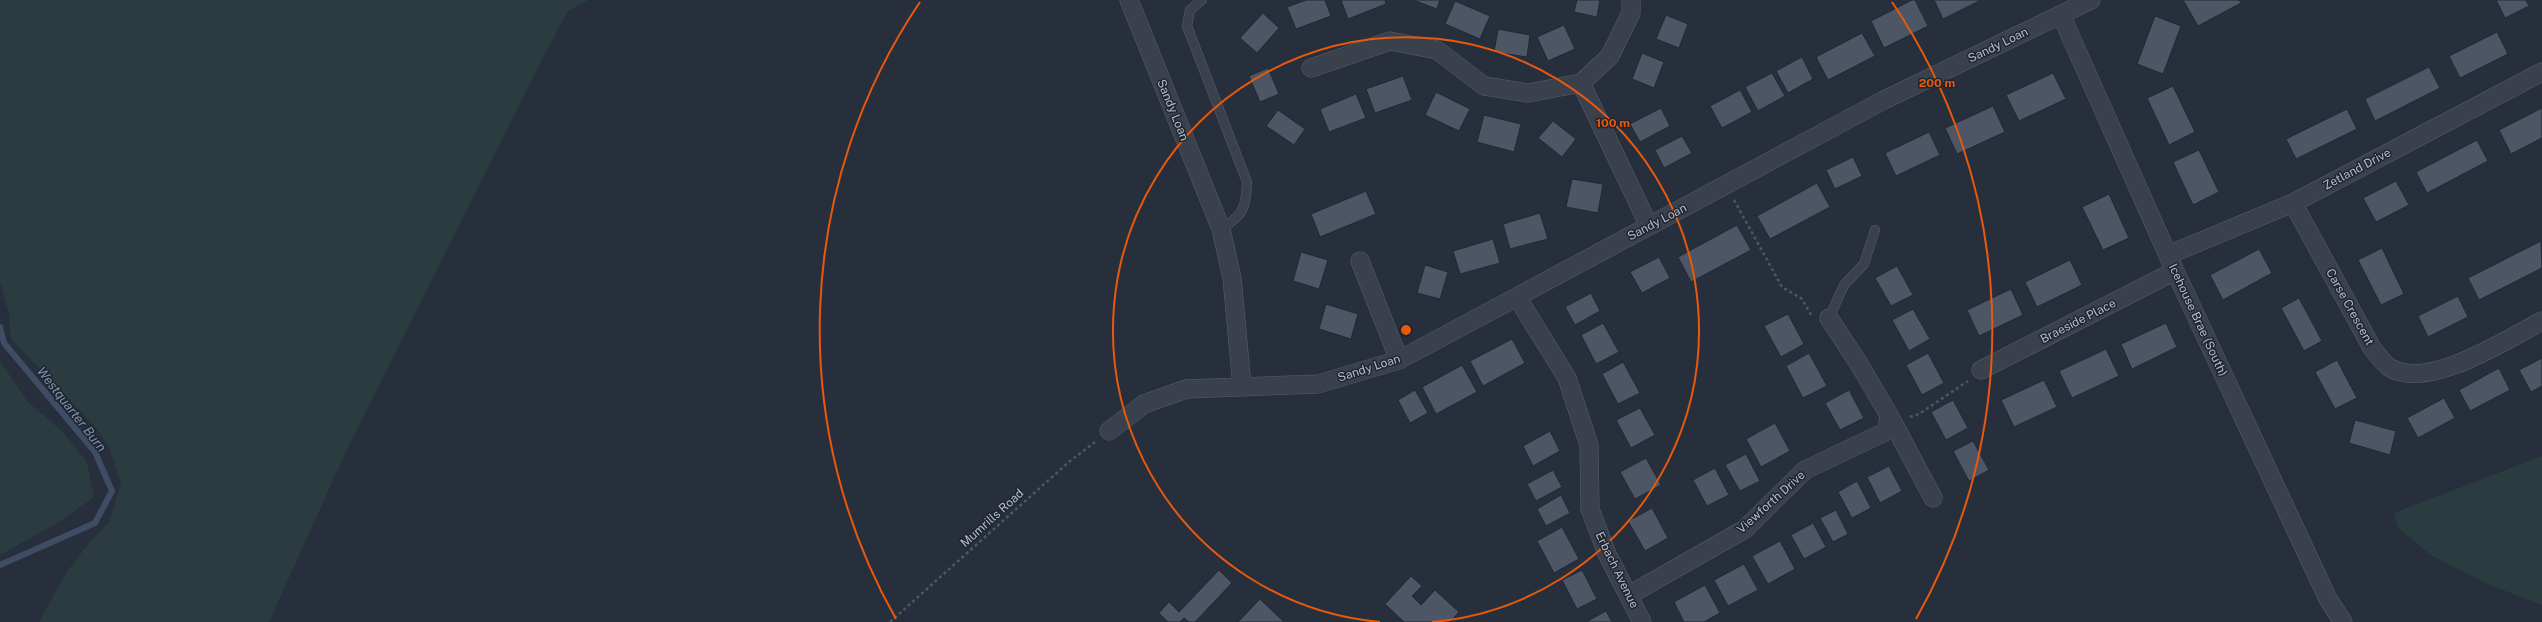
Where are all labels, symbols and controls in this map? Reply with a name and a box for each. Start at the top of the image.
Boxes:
street label: Sandy Loan [1966,24,2030,66]
text: 200 m [1919,76,1955,90]
street label: Sandy Loan [1154,77,1192,143]
text: 100 m [1596,116,1630,130]
street label: Zetland Drive [2321,145,2393,193]
street label: Sandy Loan [1625,201,1689,243]
street label: Icehouse Brae (South) [2166,262,2230,378]
street label: Carse Crescent [2323,266,2377,348]
street label: Braeside Place [2038,296,2118,346]
centre of rings [1399,323,1413,337]
street label: Sandy Loan [1336,351,1402,385]
water label: Westquarter Burn [34,364,109,455]
street label: Viewforth Drive [1734,468,1808,536]
street label: Mumrills Road [958,486,1026,550]
street label: Erbach Avenue [1592,530,1642,611]

